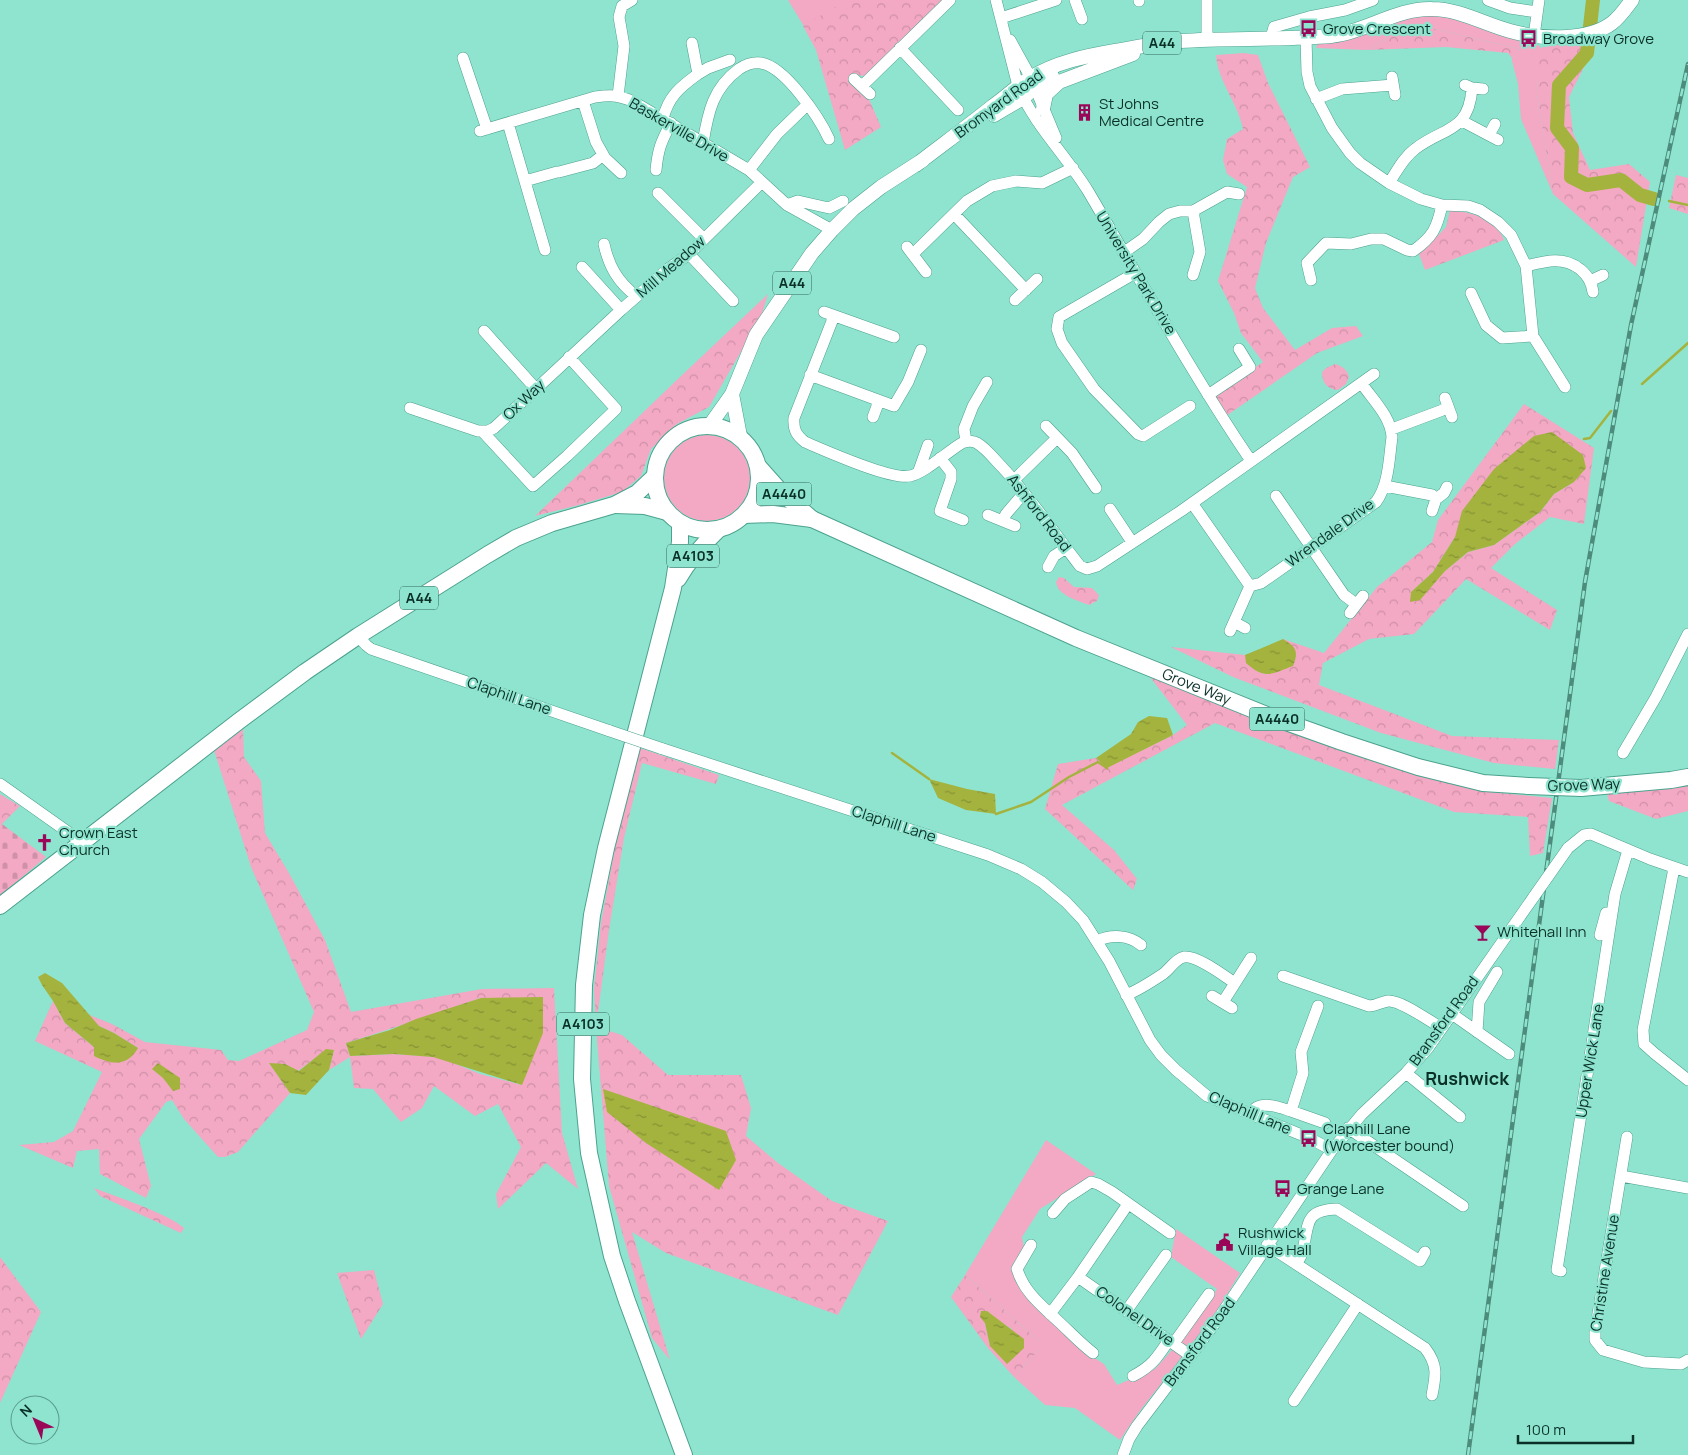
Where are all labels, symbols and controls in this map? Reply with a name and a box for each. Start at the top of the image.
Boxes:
place label: Grove Crescent [1323,18,1431,39]
bus stop icon: Grove Crescent [1299,19,1319,39]
place label: Broadway Grove [1543,28,1654,49]
bus stop icon: Broadway Grove [1519,29,1539,49]
road number: A44 [1143,32,1181,54]
street label: Bromyard Road [950,64,1047,143]
street label: Baskerville Drive [626,93,733,167]
place label: St Johns Medical Centre [1099,93,1204,131]
building icon: St Johns Medical Centre [1075,103,1095,123]
street label: University Park Drive [1091,207,1182,338]
street label: Mill Meadow [632,231,710,302]
road number: A44 [773,272,811,294]
street label: Ox Way [498,375,549,425]
street label: Ashford Road [1003,470,1076,556]
road number: A4440 [756,482,812,506]
street label: Wrendale Drive [1281,493,1378,572]
road number: A4103 [667,544,719,568]
road number: A44 [400,586,438,610]
street label: Grove Way [1159,663,1235,710]
street label: Claphill Lane [464,671,554,720]
road number: A4440 [1250,708,1304,731]
street label: Grove Way [1547,773,1621,796]
street label: Claphill Lane [849,800,939,847]
place label: Crown East Church [59,822,138,860]
church icon: Crown East Church [35,832,55,852]
place label: Whitehall Inn [1497,921,1587,942]
bar icon: Whitehall Inn [1473,922,1493,942]
street label: Bransford Road [1404,972,1483,1070]
street label: Upper Wick Lane [1570,1002,1609,1119]
road number: A4103 [557,1012,609,1036]
district label: Rushwick [1425,1066,1510,1090]
street label: Claphill Lane [1206,1086,1295,1139]
place label: Claphill Lane (Worcester bound) [1323,1118,1455,1156]
bus stop icon: Claphill Lane (Worcester bound) [1299,1128,1319,1148]
place label: Grange Lane [1297,1178,1384,1199]
bus stop icon: Grange Lane [1273,1179,1293,1199]
street label: Christine Avenue [1585,1213,1624,1333]
place label: Rushwick Village Hall [1238,1222,1312,1260]
public building icon: Rushwick Village Hall [1214,1232,1234,1252]
street label: Colonel Drive [1092,1281,1179,1350]
street label: Bransford Road [1159,1293,1240,1390]
north arrow [10,1395,60,1445]
text: N [15,1400,36,1421]
scale bar [1518,1412,1633,1444]
text: 100 m [1526,1419,1566,1440]

